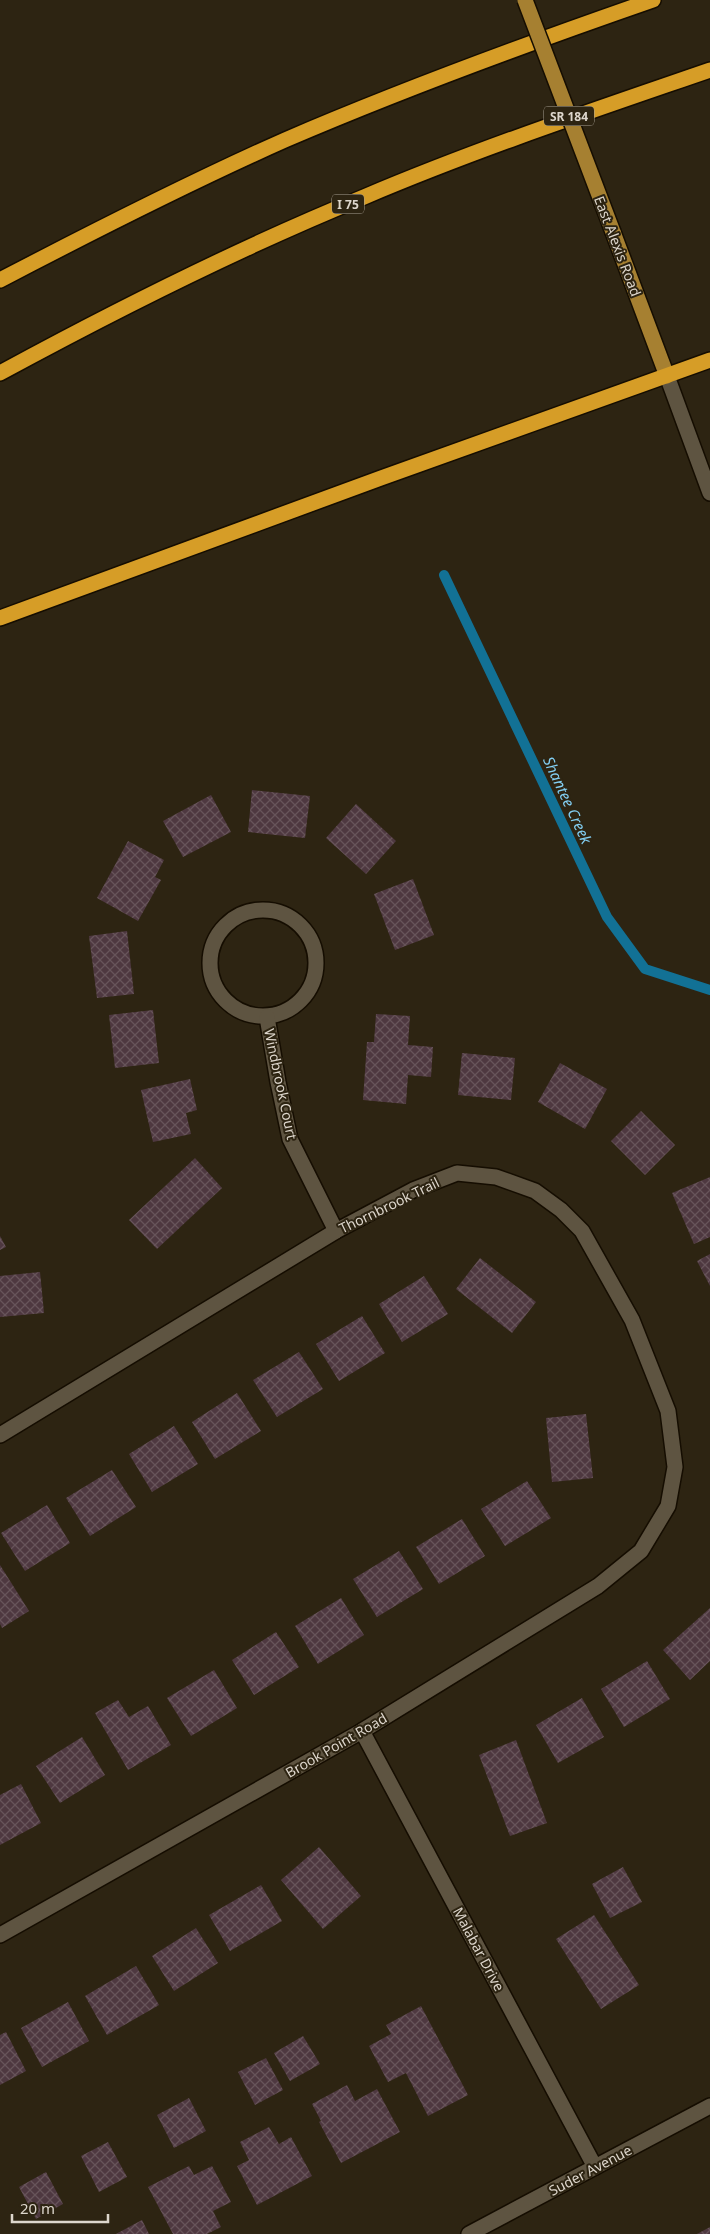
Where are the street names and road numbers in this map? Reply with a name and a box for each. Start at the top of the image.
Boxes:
road number: SR 184 [544,106,594,125]
street label: East Alexis Road [590,193,646,299]
road number: I 75 [332,194,364,213]
street label: Windbrook Court [260,1027,302,1141]
street label: Thornbrook Trail [336,1173,442,1237]
street label: Brook Point Road [282,1708,390,1782]
street label: Malabar Drive [449,1904,509,1994]
street label: Suder Avenue [545,2140,635,2200]

